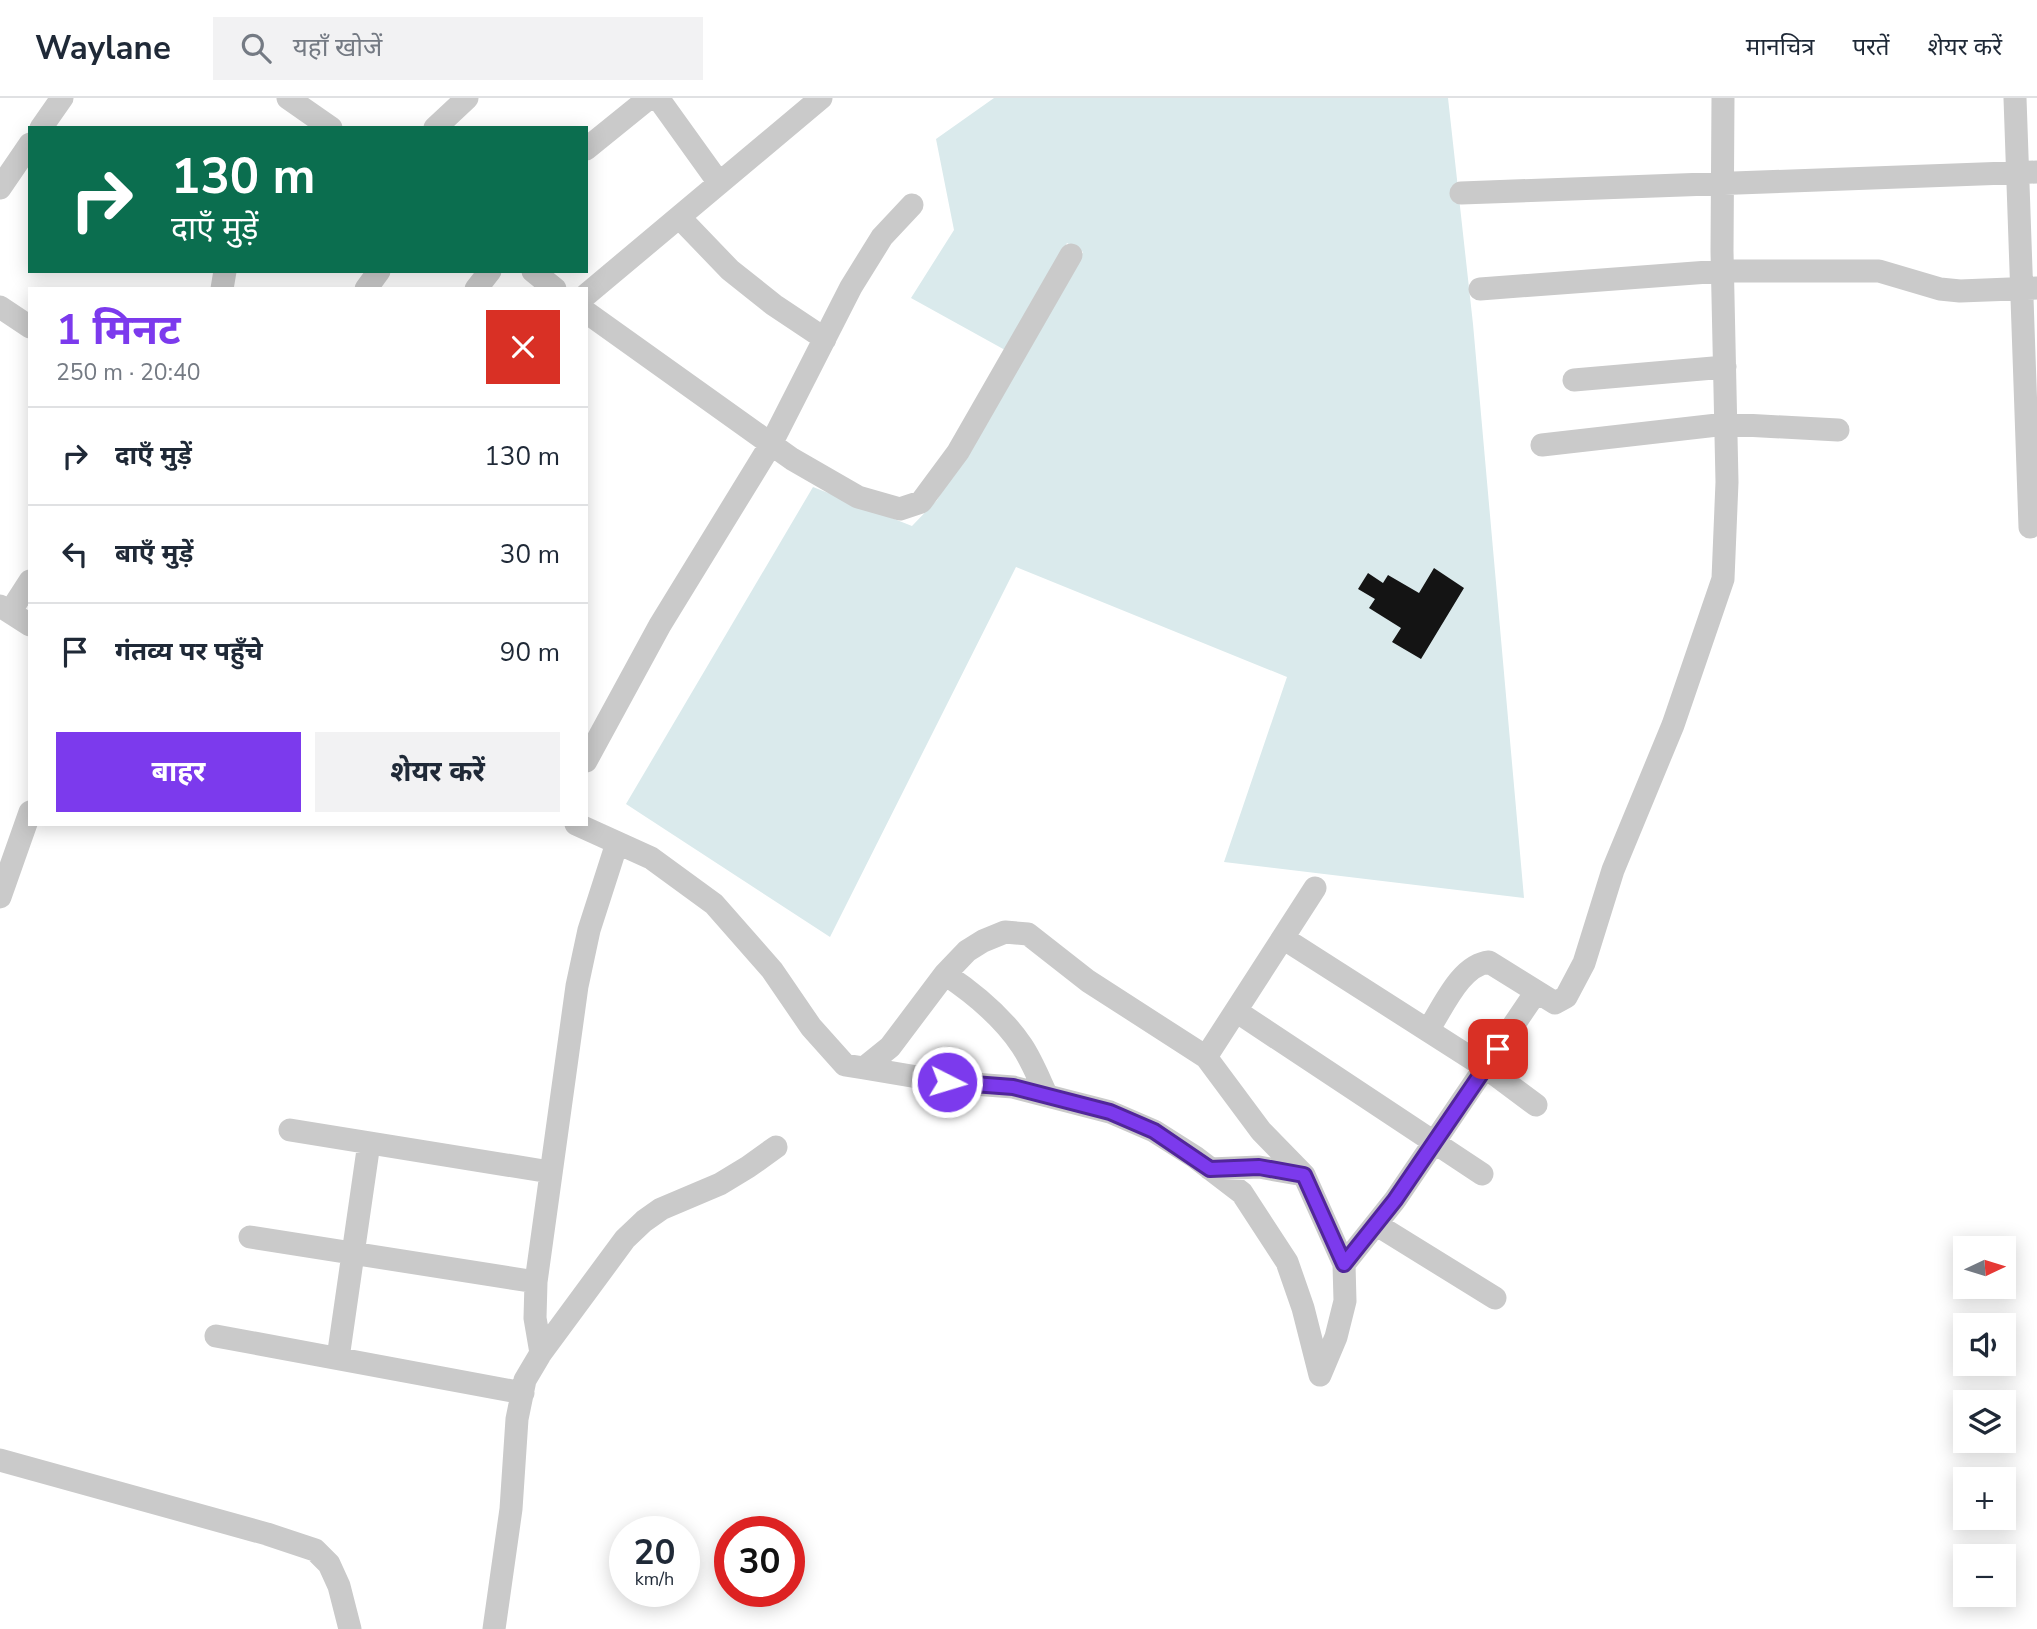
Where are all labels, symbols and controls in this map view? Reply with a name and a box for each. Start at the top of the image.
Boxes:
search box [213,17,703,80]
text: Waylane [35,26,171,71]
icon: search [237,29,275,67]
text: यहाँ खोजें [293,30,382,65]
text: मानचित्र [1746,31,1814,63]
text: परतें [1852,31,1890,63]
text: शेयर करें [1928,31,2002,63]
text: 130 m [171,143,315,210]
icon: right [56,154,147,245]
text: दाएँ मुड़ें [171,207,258,250]
text: 1 मिनट [56,302,181,359]
button: close [486,310,560,384]
text: 250 m · 20:40 [56,357,201,388]
icon: right [56,437,94,475]
text: दाएँ मुड़ें [115,438,192,473]
text: 130 m [484,439,560,474]
icon: left [56,535,94,573]
text: बाएँ मुड़ें [115,536,193,571]
text: 30 m [500,537,560,572]
icon: arrive [56,633,94,671]
text: गंतव्य पर पहुँचे [115,634,263,669]
text: 90 m [500,635,560,670]
button: बाहर [56,732,301,812]
button: शेयर करें [315,732,560,812]
pin [1468,1019,1528,1079]
icon: arrive [1479,1030,1517,1068]
position arrow [910,1045,984,1119]
north arrow [1953,1236,2016,1298]
map controls [1953,1236,2016,1607]
button: sound [1953,1313,2016,1376]
button: layers [1953,1390,2016,1453]
button: + [1953,1467,2016,1530]
speed limit sign: 30 [714,1516,805,1607]
text: 20 [633,1529,676,1576]
button: − [1953,1544,2016,1607]
text: km/h [635,1567,674,1591]

